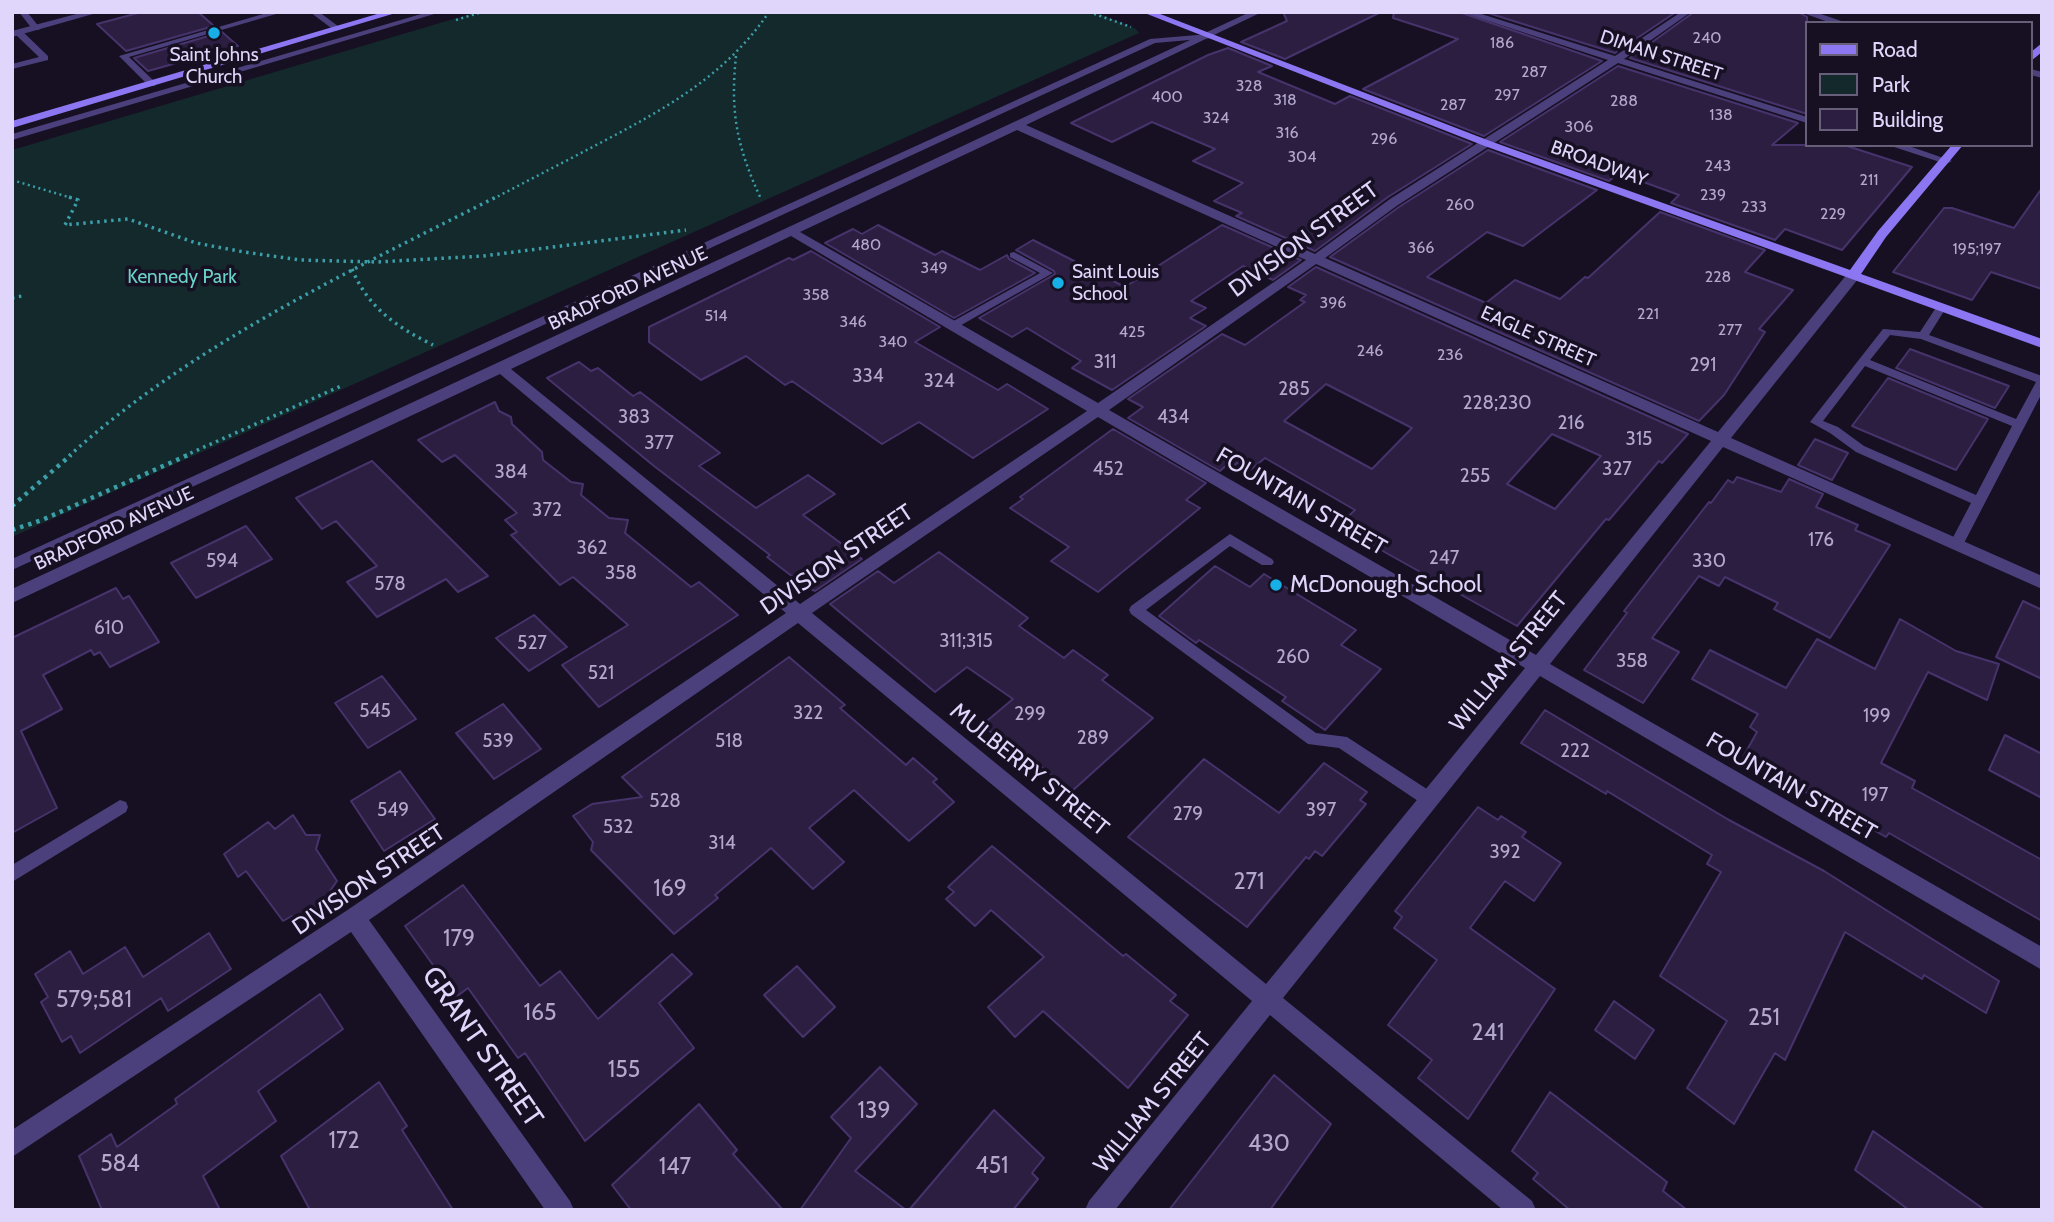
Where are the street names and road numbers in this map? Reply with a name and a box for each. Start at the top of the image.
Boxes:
street label: DIMAN STREET [1597,26,1725,86]
street label: BROADWAY [1548,136,1650,192]
street label: DIVISION STREET [1224,176,1384,304]
street label: BRADFORD AVENUE [545,242,711,336]
street label: EAGLE STREET [1477,302,1599,372]
street label: FOUNTAIN STREET [1211,442,1391,562]
street label: BRADFORD AVENUE [31,482,197,576]
street label: DIVISION STREET [755,499,919,621]
street label: WILLIAM STREET [1444,587,1574,737]
street label: MULBERRY STREET [944,698,1114,842]
street label: FOUNTAIN STREET [1701,727,1881,847]
street label: DIVISION STREET [287,819,451,941]
street label: GRANT STREET [414,960,550,1134]
street label: WILLIAM STREET [1088,1028,1218,1178]

